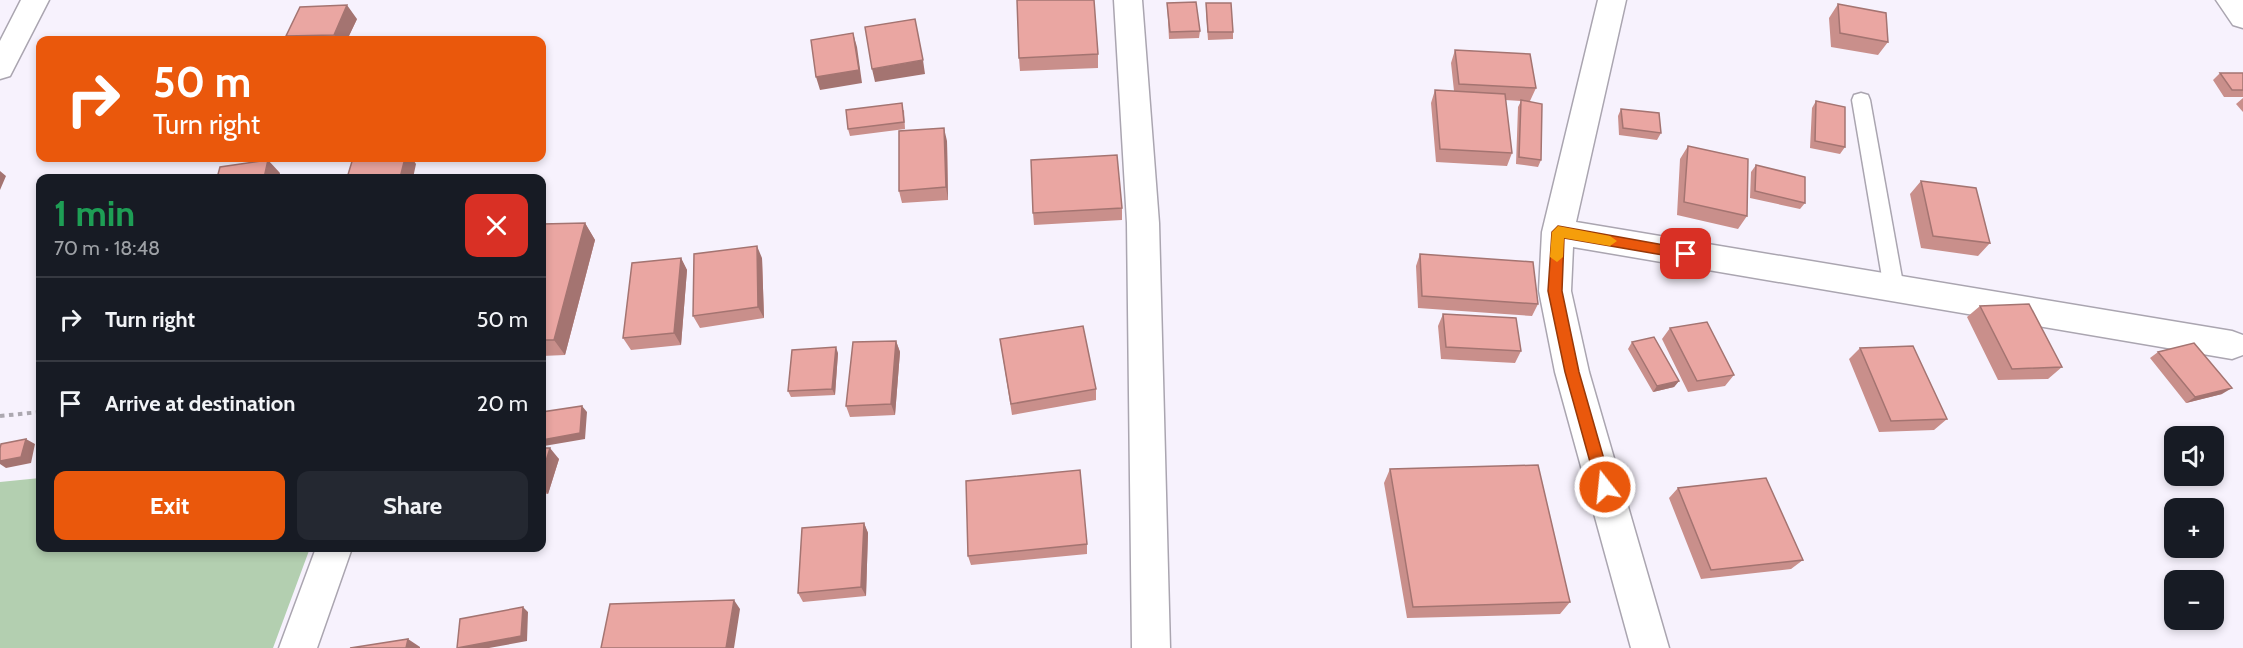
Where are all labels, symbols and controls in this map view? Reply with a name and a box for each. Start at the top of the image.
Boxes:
text: 50 m [153,56,251,108]
icon: right [54,60,132,138]
text: Turn right [153,108,260,141]
text: 1 min [54,191,135,235]
button: close [465,194,528,257]
pin [1660,228,1711,279]
text: 70 m · 18:48 [54,236,160,260]
icon: arrive [1669,237,1702,270]
icon: right [54,303,87,336]
text: Turn right [105,306,195,333]
text: 50 m [476,306,528,333]
icon: arrive [54,387,87,420]
text: Arrive at destination [105,390,295,417]
text: 20 m [477,390,528,417]
map controls [2164,426,2224,630]
button: sound [2164,426,2224,486]
position arrow [1573,455,1637,519]
button: Exit [54,471,285,540]
button: Share [297,471,528,540]
button: + [2164,498,2224,558]
button: − [2164,570,2224,630]

